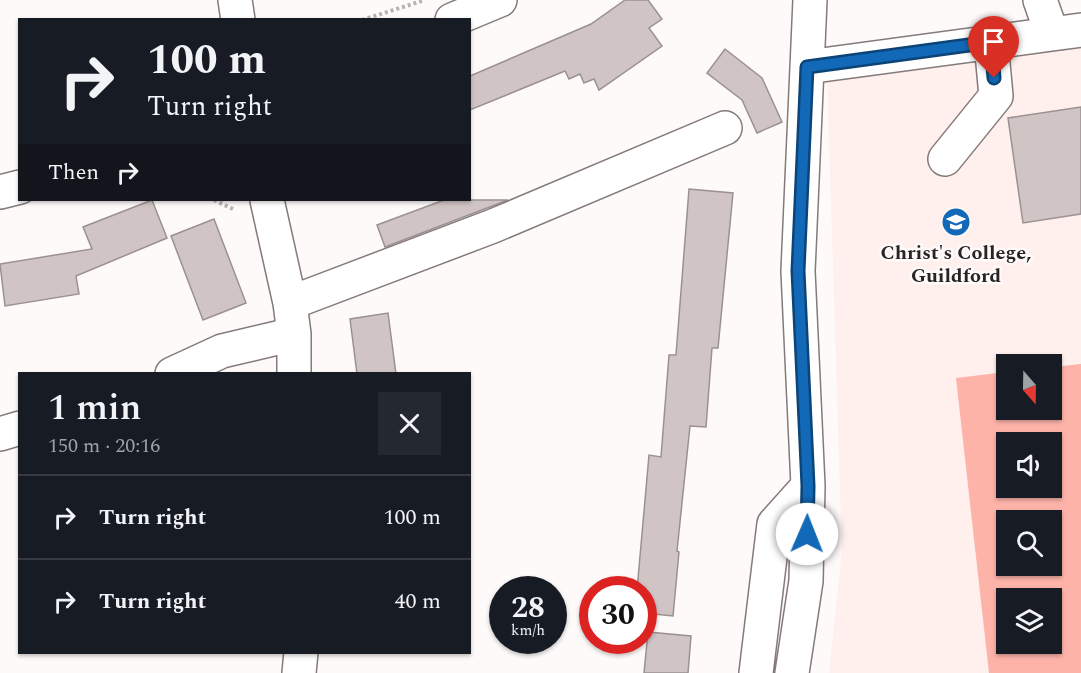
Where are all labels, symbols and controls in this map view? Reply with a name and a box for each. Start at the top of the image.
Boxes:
pin [968,16,1019,78]
icon: arrive [977,25,1010,58]
text: 100 m [147,29,266,92]
icon: right [48,42,126,120]
text: Turn right [147,86,272,128]
text: Then [48,156,99,189]
icon: right [111,156,144,189]
school or university icon: Christ's College, Guildford [940,206,972,238]
place label: Christ's College, Guildford [881,238,1032,291]
north arrow [996,354,1062,420]
map controls [996,354,1062,654]
text: 1 min [48,381,141,436]
button: close [378,392,441,455]
text: 150 m · 20:16 [48,431,160,461]
button: sound [996,432,1062,498]
icon: right [48,501,81,534]
text: Turn right [99,501,206,534]
text: 100 m [384,501,441,534]
position arrow [775,502,839,566]
button: search [996,510,1062,576]
speed limit sign: 30 [579,576,657,654]
icon: right [48,585,81,618]
text: Turn right [99,585,206,618]
text: 40 m [395,585,441,618]
text: 28 [511,585,545,631]
button: layers [996,588,1062,654]
text: km/h [511,619,545,642]

